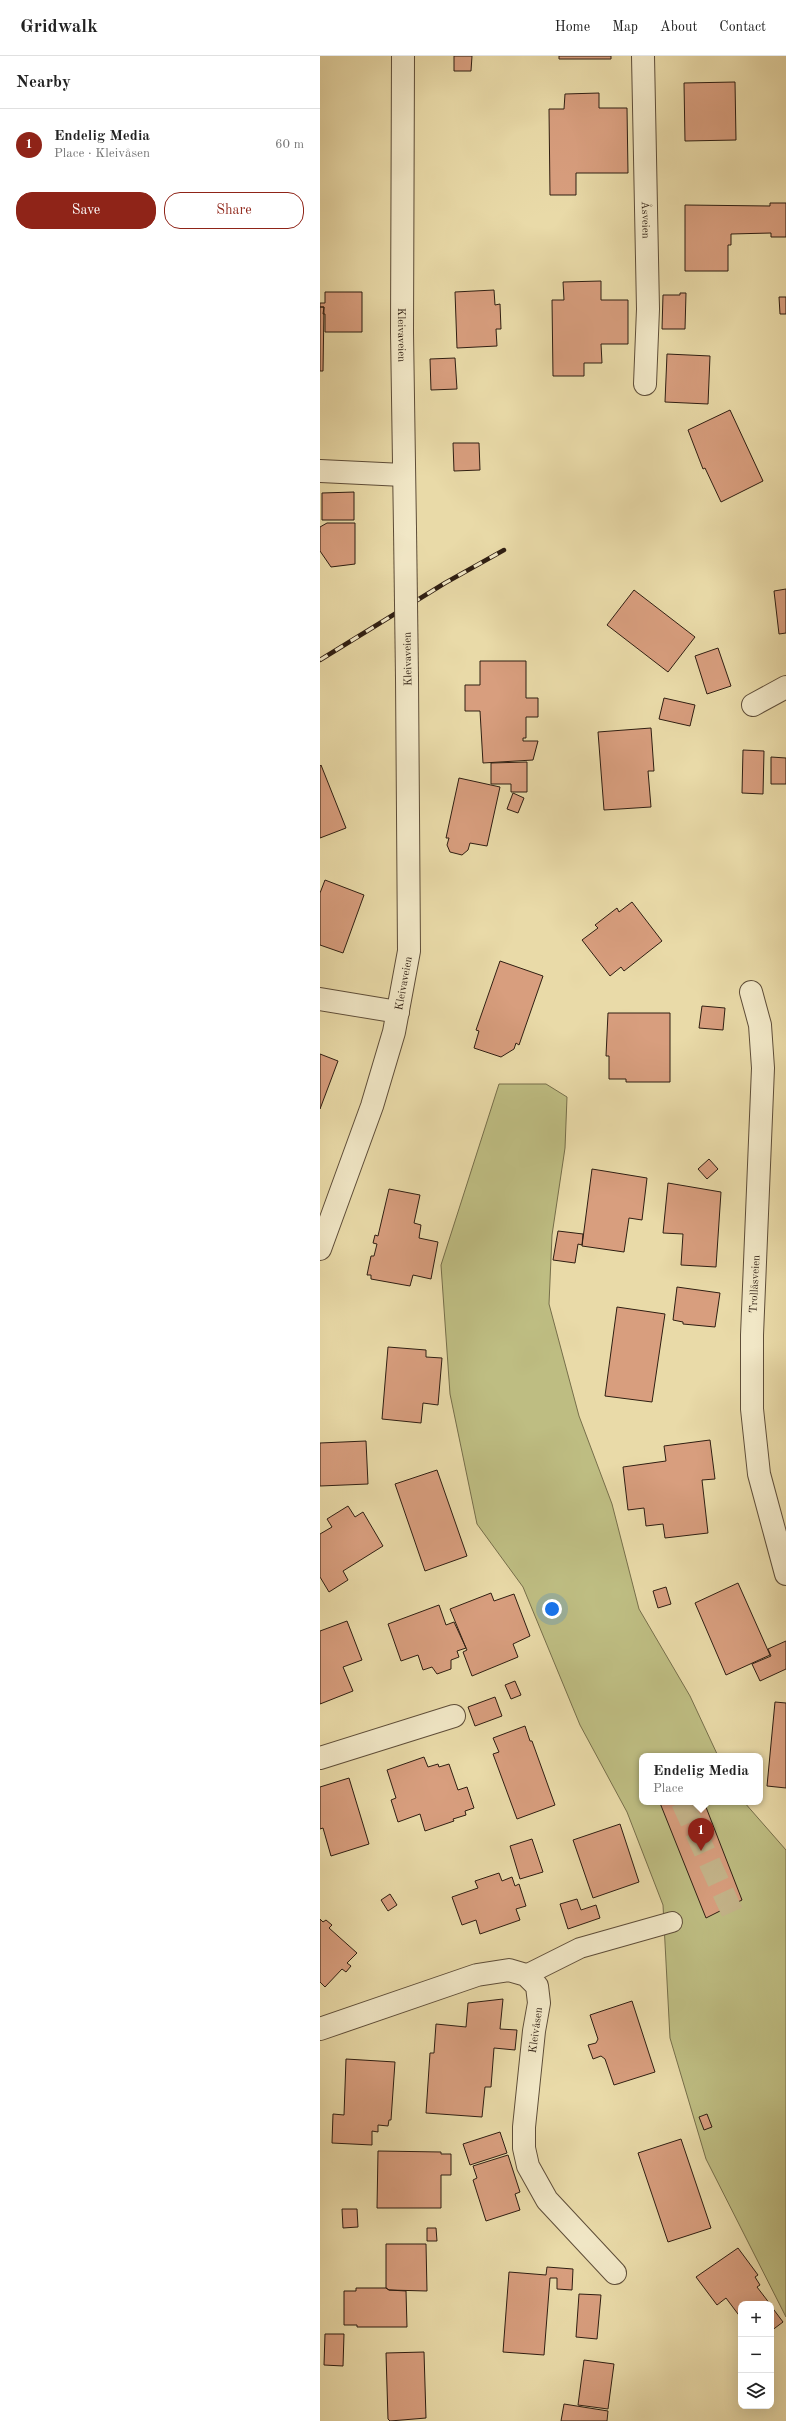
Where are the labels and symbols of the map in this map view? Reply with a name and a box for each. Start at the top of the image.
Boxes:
street label: Åsveien [639,201,653,239]
street label: Kleivaveien [395,308,406,362]
street label: Kleivaveien [403,632,414,686]
street label: Kleivaveien [394,956,415,1011]
street label: Trollåsveien [748,1255,763,1313]
your location [542,1599,562,1619]
pin: 1 [688,1818,714,1851]
street label: Kleivåsen [528,2006,545,2054]

